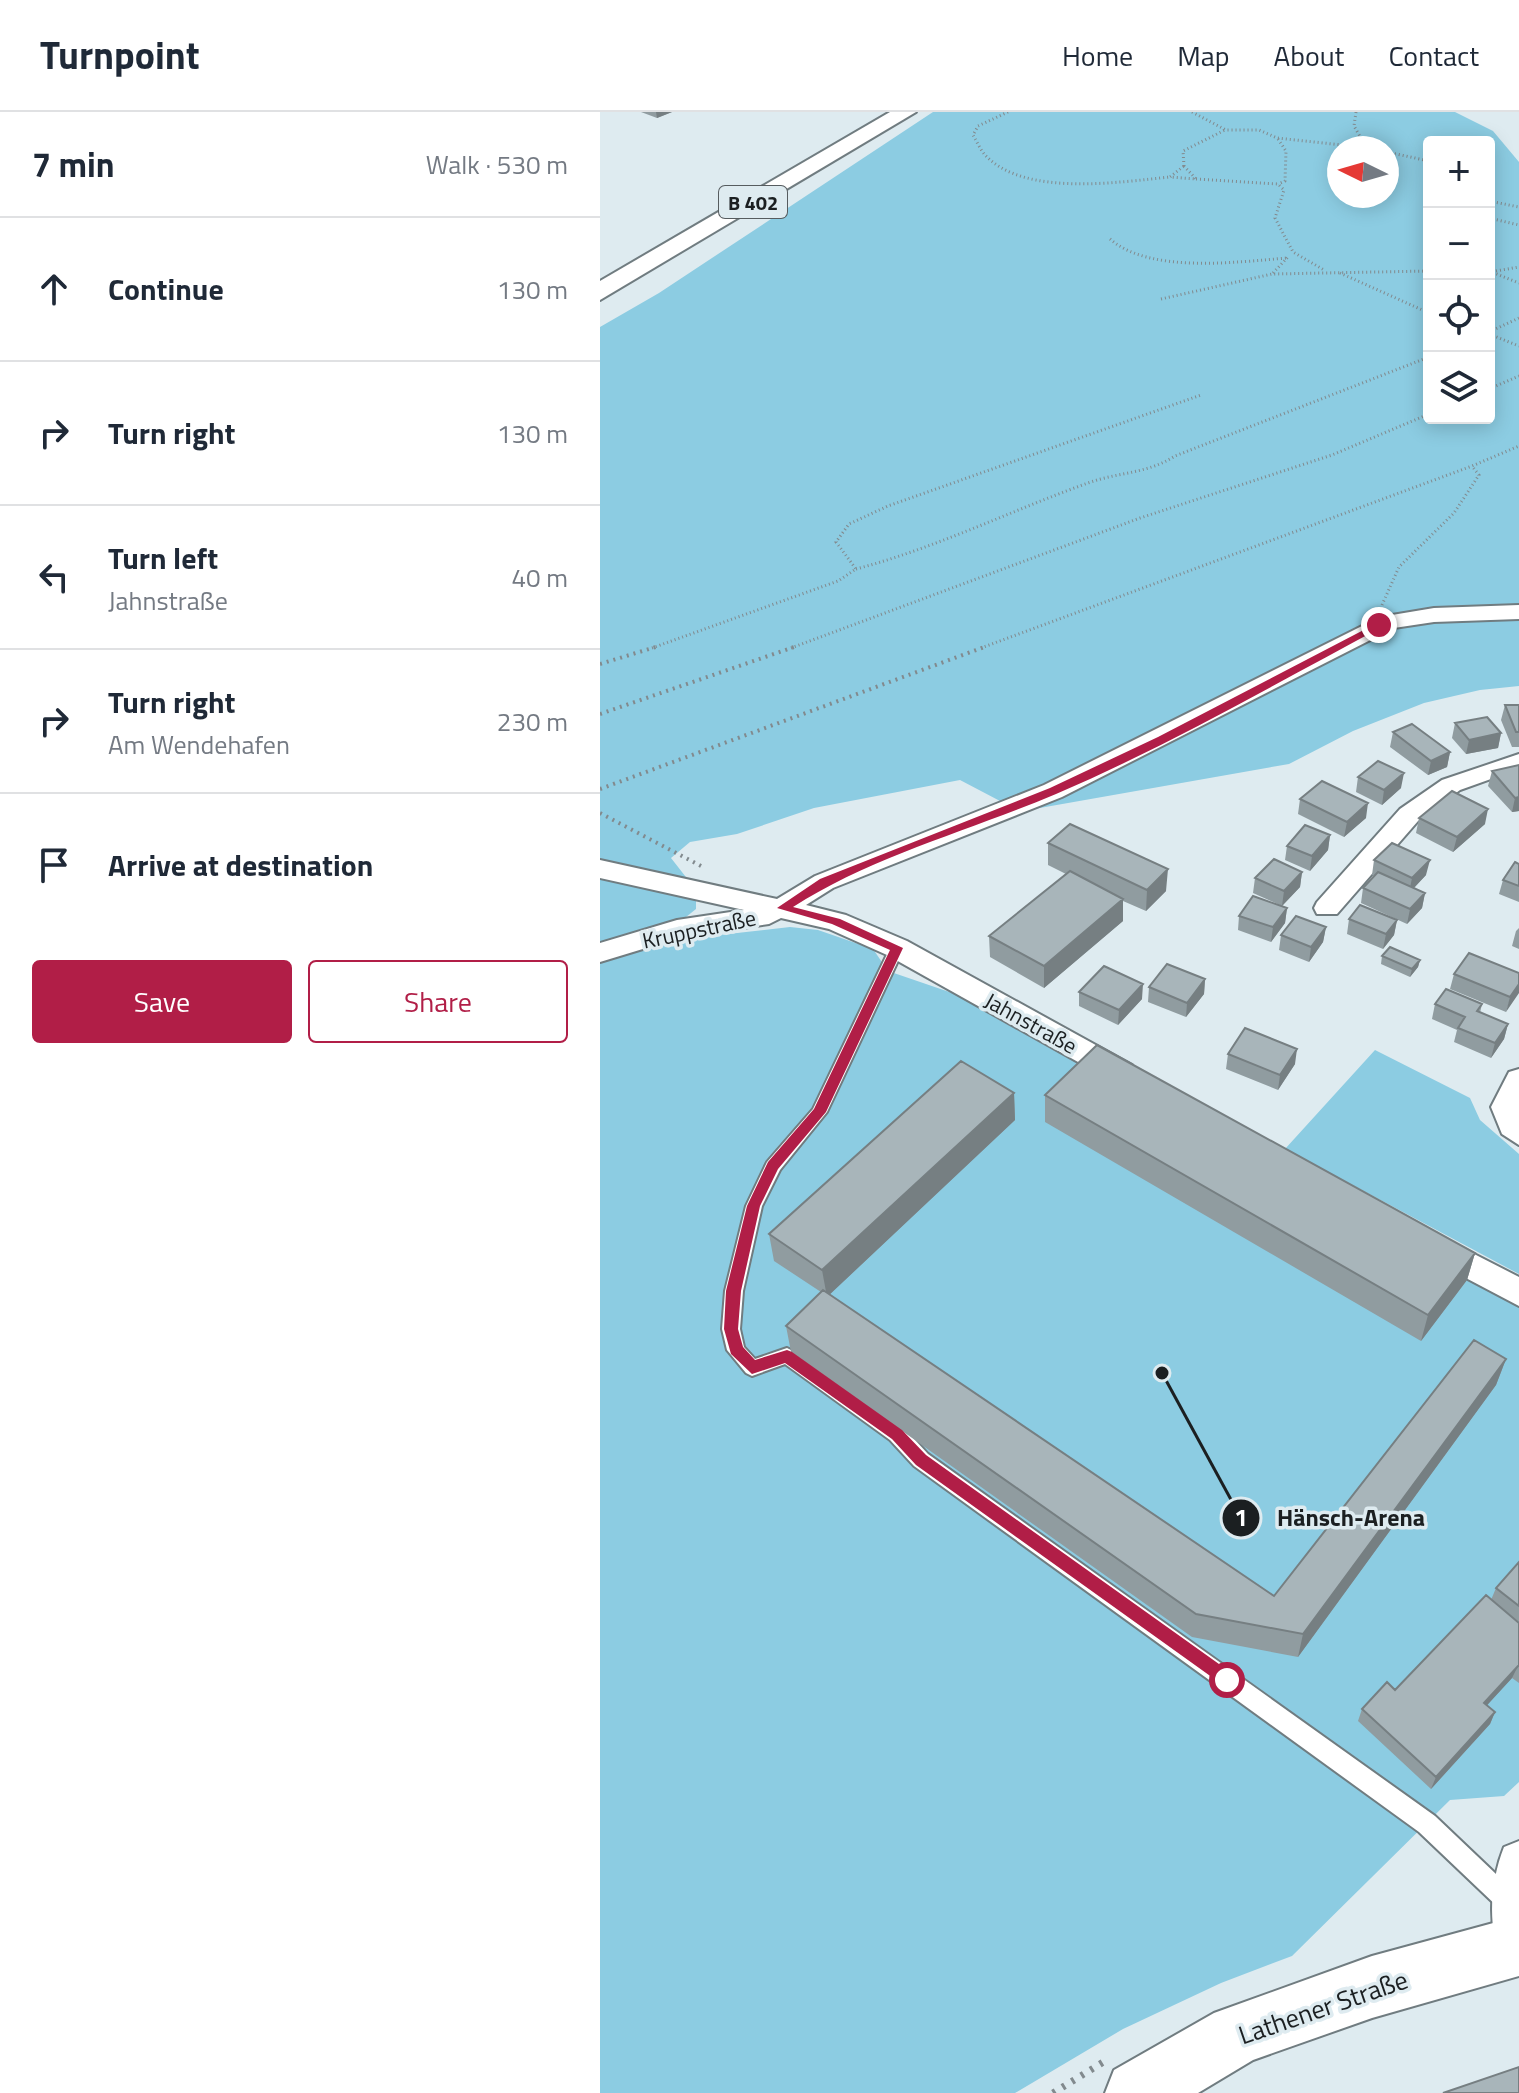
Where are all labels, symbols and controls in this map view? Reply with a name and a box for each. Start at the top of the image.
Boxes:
text: Turnpoint [40,26,200,84]
text: Home [1062,34,1133,77]
text: Map [1177,34,1230,77]
text: About [1274,34,1344,77]
text: Contact [1388,34,1479,77]
north arrow [1327,136,1399,208]
map controls [1423,136,1495,424]
button: + [1423,136,1495,208]
text: 7 min [32,138,115,190]
text: Walk · 530 m [426,145,568,184]
road number: B 402 [719,186,787,218]
button: − [1423,208,1495,280]
text: Continue [108,266,224,312]
icon: ahead [32,267,76,311]
text: 130 m [497,270,568,309]
button: locate [1423,280,1495,352]
button: layers [1423,352,1495,424]
text: Turn right [108,410,236,456]
icon: right [32,411,76,455]
text: 130 m [497,414,568,453]
text: Turn left [108,535,218,581]
icon: left [32,555,76,599]
text: 40 m [511,558,568,597]
text: Jahnstraße [108,581,228,620]
route end [1361,607,1397,643]
text: Turn right [108,679,236,725]
icon: right [32,699,76,743]
text: 230 m [497,702,568,741]
text: Am Wendehafen [108,725,290,764]
text: Arrive at destination [108,842,373,888]
icon: arrive [32,843,76,887]
street label: Kruppstraße [639,900,759,958]
button: Save [32,960,292,1043]
button: Share [308,960,568,1043]
street label: Jahnstraße [978,984,1084,1062]
callout: Hänsch-Arena [1221,1494,1441,1542]
text: 1 [1234,1499,1248,1535]
text: Hänsch-Arena [1277,1499,1425,1535]
route start [1209,1662,1245,1698]
street label: Lathener Straße [1233,1960,1413,2054]

